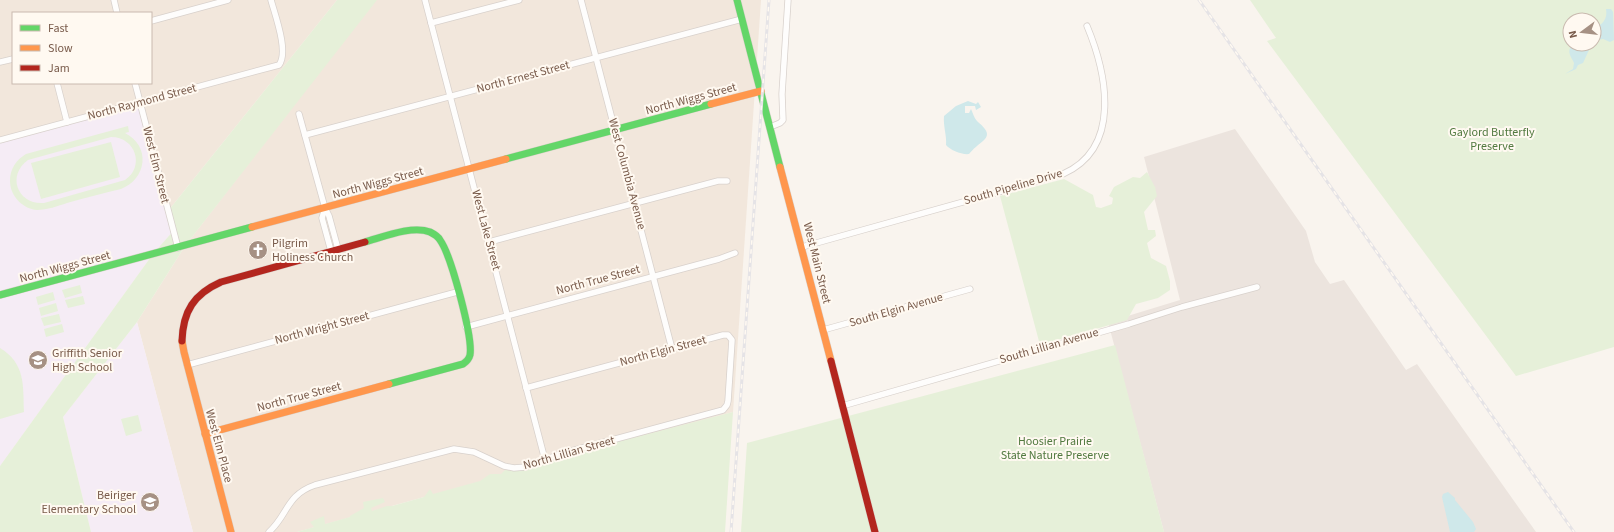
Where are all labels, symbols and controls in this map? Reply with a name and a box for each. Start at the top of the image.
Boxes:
legend [12,12,152,84]
north arrow [1562,12,1602,52]
text: Fast [48,20,68,37]
text: N [1565,29,1581,40]
text: Slow [48,40,73,57]
street label: North Ernest Street [475,56,571,98]
text: Jam [48,60,70,77]
street label: North Raymond Street [86,79,198,125]
street label: North Wiggs Street [644,79,738,119]
street label: West Columbia Avenue [604,116,650,232]
park label: Gaylord Butterfly Preserve [1449,124,1535,155]
street label: West Elm Street [138,125,174,205]
street label: North Wiggs Street [331,163,425,203]
street label: South Pipeline Drive [962,165,1064,209]
street label: West Lake Street [467,188,505,272]
street label: West Main Street [799,220,835,306]
place label: Pilgrim Holiness Church [272,235,353,266]
church icon: Pilgrim Holiness Church [247,239,269,261]
street label: North Wiggs Street [18,247,112,287]
street label: North True Street [554,261,642,299]
street label: South Elgin Avenue [847,288,945,332]
street label: North Wright Street [273,307,371,349]
street label: South Lillian Avenue [997,324,1101,368]
street label: North Elgin Street [618,331,708,371]
place label: Griffith Senior High School [52,345,123,376]
school or university icon: Griffith Senior High School [27,349,49,371]
street label: North True Street [255,378,343,416]
street label: West Elm Place [201,407,237,485]
street label: North Lillian Street [521,432,617,474]
park label: Hoosier Prairie State Nature Preserve [1001,433,1109,464]
place label: Beiriger Elementary School [41,487,137,518]
school or university icon: Beiriger Elementary School [139,491,161,513]

